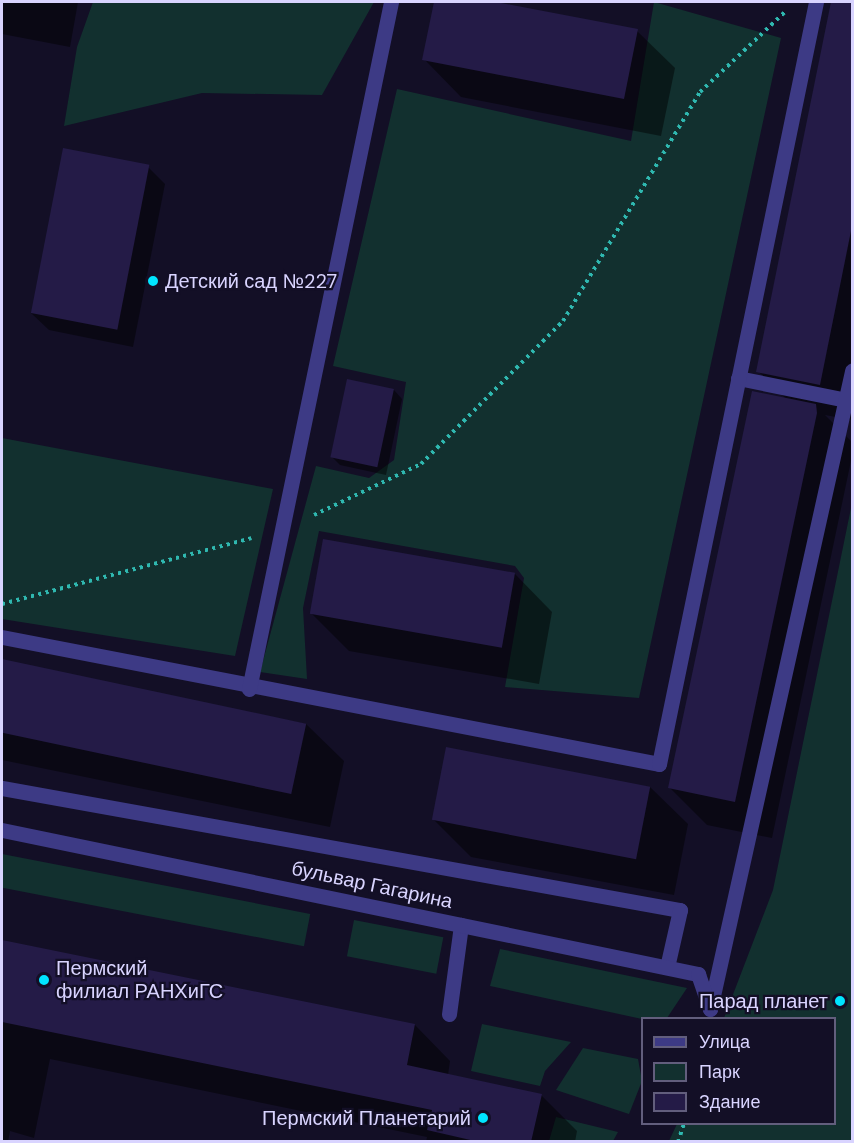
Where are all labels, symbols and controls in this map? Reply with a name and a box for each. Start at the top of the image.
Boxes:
place label: Детский сад №227 [165,269,337,293]
marker: Детский сад №227 [146,274,160,288]
street label: бульвар Гагарина [289,856,455,914]
place label: Пермский филиал РАНХиГС [56,957,223,1004]
marker: Пермский филиал РАНХиГС [37,973,51,987]
place label: Парад планет [699,989,828,1013]
marker: Парад планет [833,994,847,1008]
legend [641,1017,836,1125]
text: Улица [699,1030,750,1054]
text: Парк [699,1060,740,1084]
text: Здание [699,1090,760,1114]
place label: Пермский Планетарий [262,1106,471,1130]
marker: Пермский Планетарий [476,1111,490,1125]

